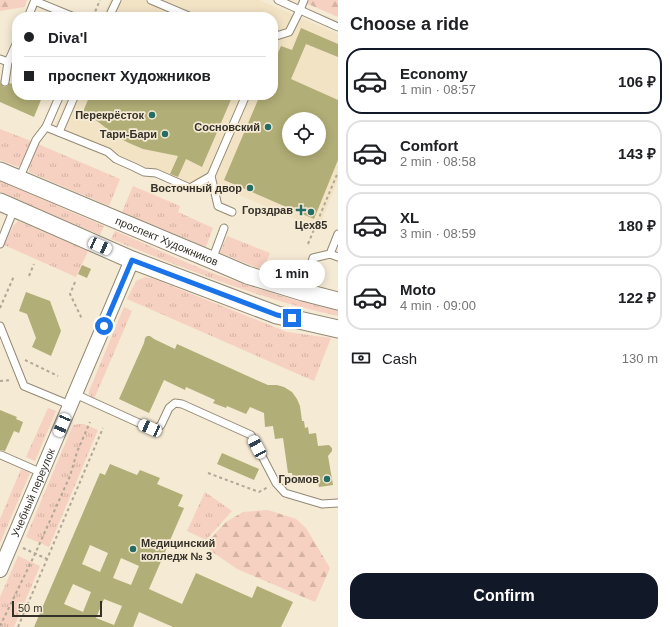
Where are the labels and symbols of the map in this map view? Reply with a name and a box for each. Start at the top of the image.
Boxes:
place label: Перекрёсток [75,109,144,121]
marker: Перекрёсток [147,110,157,120]
place label: Сосновский [194,121,260,133]
marker: Сосновский [263,122,273,132]
place label: Тари-Бари [100,128,157,140]
marker: Тари-Бари [160,129,170,139]
place label: Восточный двор [150,182,242,194]
marker: Восточный двор [245,183,255,193]
place label: Горздрав [242,204,293,216]
marker: Горздрав [296,205,306,215]
marker: Цех85 [306,207,316,217]
street label: проспект Художников [114,214,220,268]
place label: Цех85 [295,219,327,231]
car [87,236,113,256]
callout: 1 min [259,260,325,288]
route end [283,309,301,327]
route start [95,317,113,335]
car [52,412,72,438]
car [137,418,163,438]
car [246,434,268,460]
street label: Учебный переулок [9,446,57,539]
place label: Громов [278,473,319,485]
marker: Громов [322,474,332,484]
place label: Медицинский колледж № 3 [141,537,215,562]
marker: Медицинский колледж № 3 [128,544,138,554]
scale bar [12,599,102,618]

